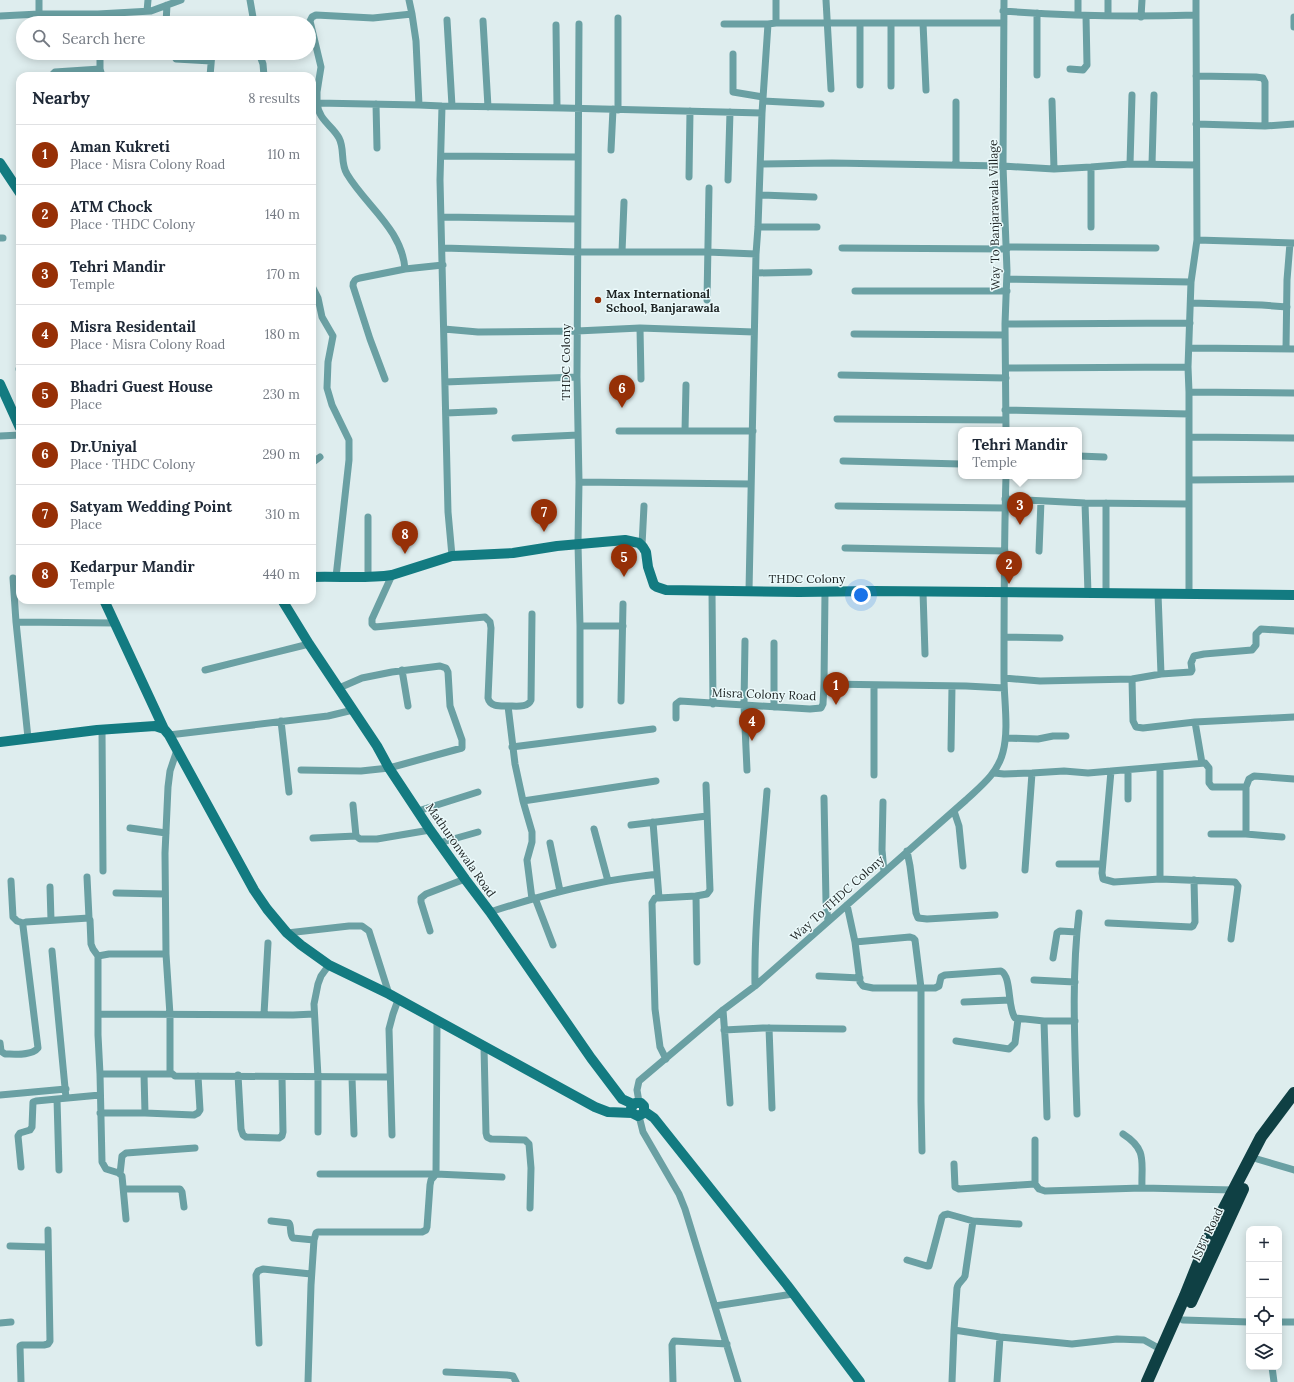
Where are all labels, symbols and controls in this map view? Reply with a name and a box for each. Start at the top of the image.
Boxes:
search box [16,16,316,60]
icon: search [30,27,52,49]
text: Search here [62,29,145,48]
text: Nearby [32,87,90,109]
text: 8 results [248,90,300,107]
text: Aman Kukreti [70,137,170,156]
street label: Way To Banjarawala Village [985,139,1003,291]
text: 1 [42,146,48,163]
text: 110 m [267,146,300,163]
text: Place · Misra Colony Road [70,156,225,173]
text: ATM Chock [70,197,152,216]
text: 2 [42,206,48,223]
text: 140 m [265,206,300,223]
text: Place · THDC Colony [70,216,195,233]
text: Tehri Mandir [70,257,165,276]
text: 3 [41,266,49,283]
text: 170 m [266,266,300,283]
text: Temple [70,276,115,293]
place label: Max International School, Banjarawala [606,286,721,315]
marker: Max International School, Banjarawala [593,295,603,305]
text: Misra Residentail [70,317,196,336]
street label: THDC Colony [558,323,573,400]
text: 4 [41,326,49,343]
text: 180 m [265,326,300,343]
text: Place · Misra Colony Road [70,336,225,353]
pin: 6 [609,375,635,408]
text: Bhadri Guest House [70,377,213,396]
text: 5 [41,386,49,403]
text: 230 m [263,386,300,403]
text: Place [70,396,102,413]
popup [958,427,1082,479]
text: Tehri Mandir [972,435,1068,454]
text: Dr.Uniyal [70,437,137,456]
text: 6 [41,446,49,463]
text: 290 m [262,446,300,463]
text: Temple [972,454,1017,471]
text: Place · THDC Colony [70,456,195,473]
pin: 3 [1007,492,1033,525]
text: Satyam Wedding Point [70,497,232,516]
pin: 7 [531,499,557,532]
text: 7 [42,506,48,523]
text: 310 m [265,506,300,523]
text: Place [70,516,102,533]
pin: 8 [392,521,418,554]
pin: 5 [611,544,637,577]
pin: 2 [996,551,1022,584]
text: Kedarpur Mandir [70,557,195,576]
text: 8 [41,566,49,583]
text: 440 m [263,566,300,583]
street label: THDC Colony [769,571,846,586]
text: Temple [70,576,115,593]
your location [851,585,871,605]
pin: 1 [823,672,849,705]
street label: Misra Colony Road [711,685,817,703]
pin: 4 [739,708,765,741]
street label: Mathuronwala Road [423,800,499,900]
street label: Way To THDC Colony [787,851,887,944]
street label: ISBT Road [1188,1205,1226,1263]
map controls [1246,1226,1282,1370]
button: + [1246,1226,1282,1262]
button: − [1246,1262,1282,1298]
button: locate [1246,1298,1282,1334]
button: layers [1246,1334,1282,1370]

